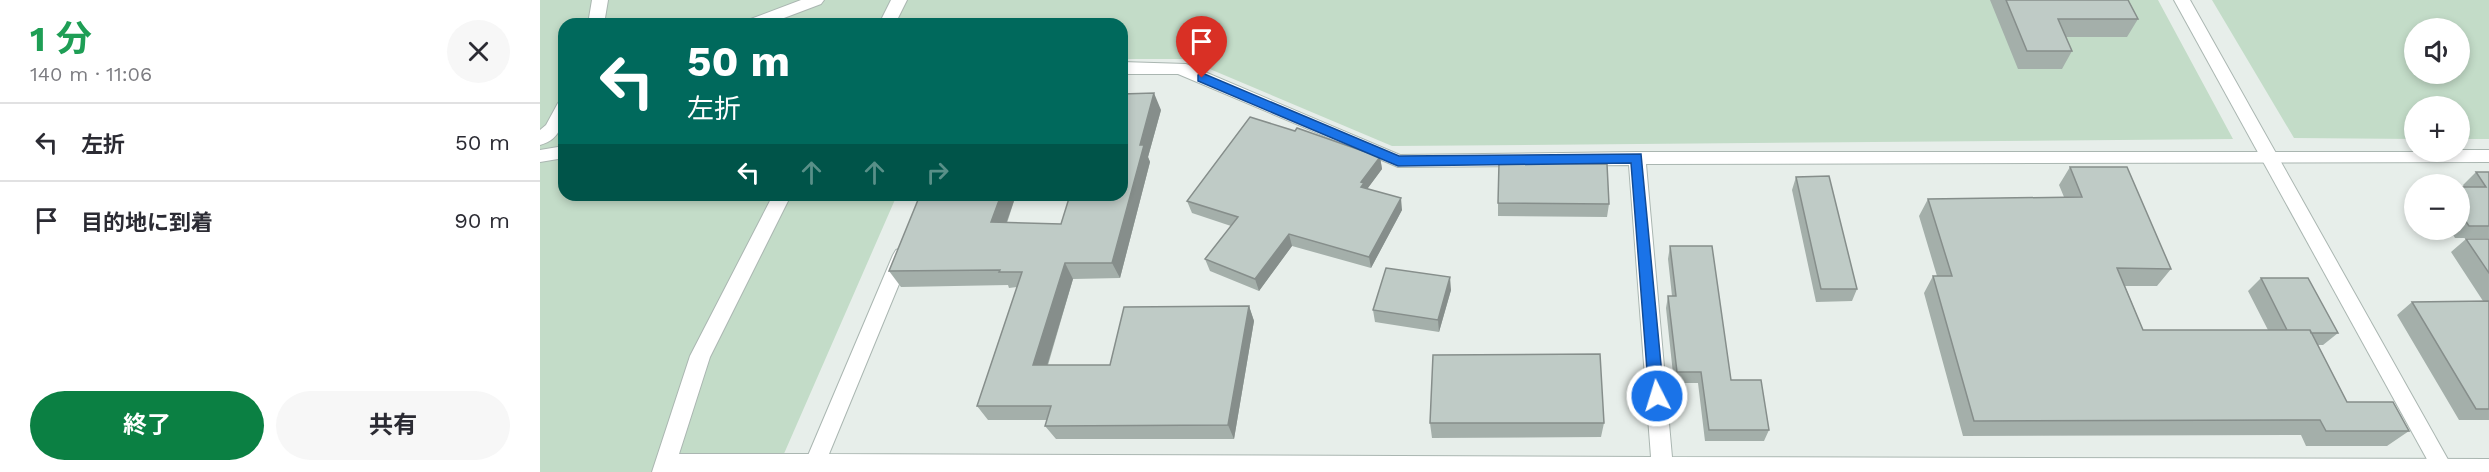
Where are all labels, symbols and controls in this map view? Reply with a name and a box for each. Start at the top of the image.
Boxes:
pin [1176,16,1227,78]
text: 1 分 [30,18,92,60]
map controls [2404,18,2470,240]
button: sound [2404,18,2470,84]
button: close [447,20,510,83]
icon: arrive [1185,25,1218,58]
text: 50 m [687,37,790,86]
icon: left [588,42,666,120]
text: 140 m · 11:06 [30,62,152,86]
text: 左折 [687,93,741,125]
button: + [2404,96,2470,162]
icon: left [30,126,63,159]
text: 50 m [455,130,510,155]
text: 左折 [81,132,125,157]
icon: left [732,156,765,189]
icon: ahead [795,156,828,189]
icon: ahead [858,156,891,189]
icon: right [921,156,954,189]
button: − [2404,174,2470,240]
icon: arrive [30,204,63,237]
text: 90 m [454,208,510,233]
text: 目的地に到着 [81,210,213,235]
position arrow [1625,364,1689,428]
button: 終了 [30,391,264,460]
button: 共有 [276,391,510,460]

